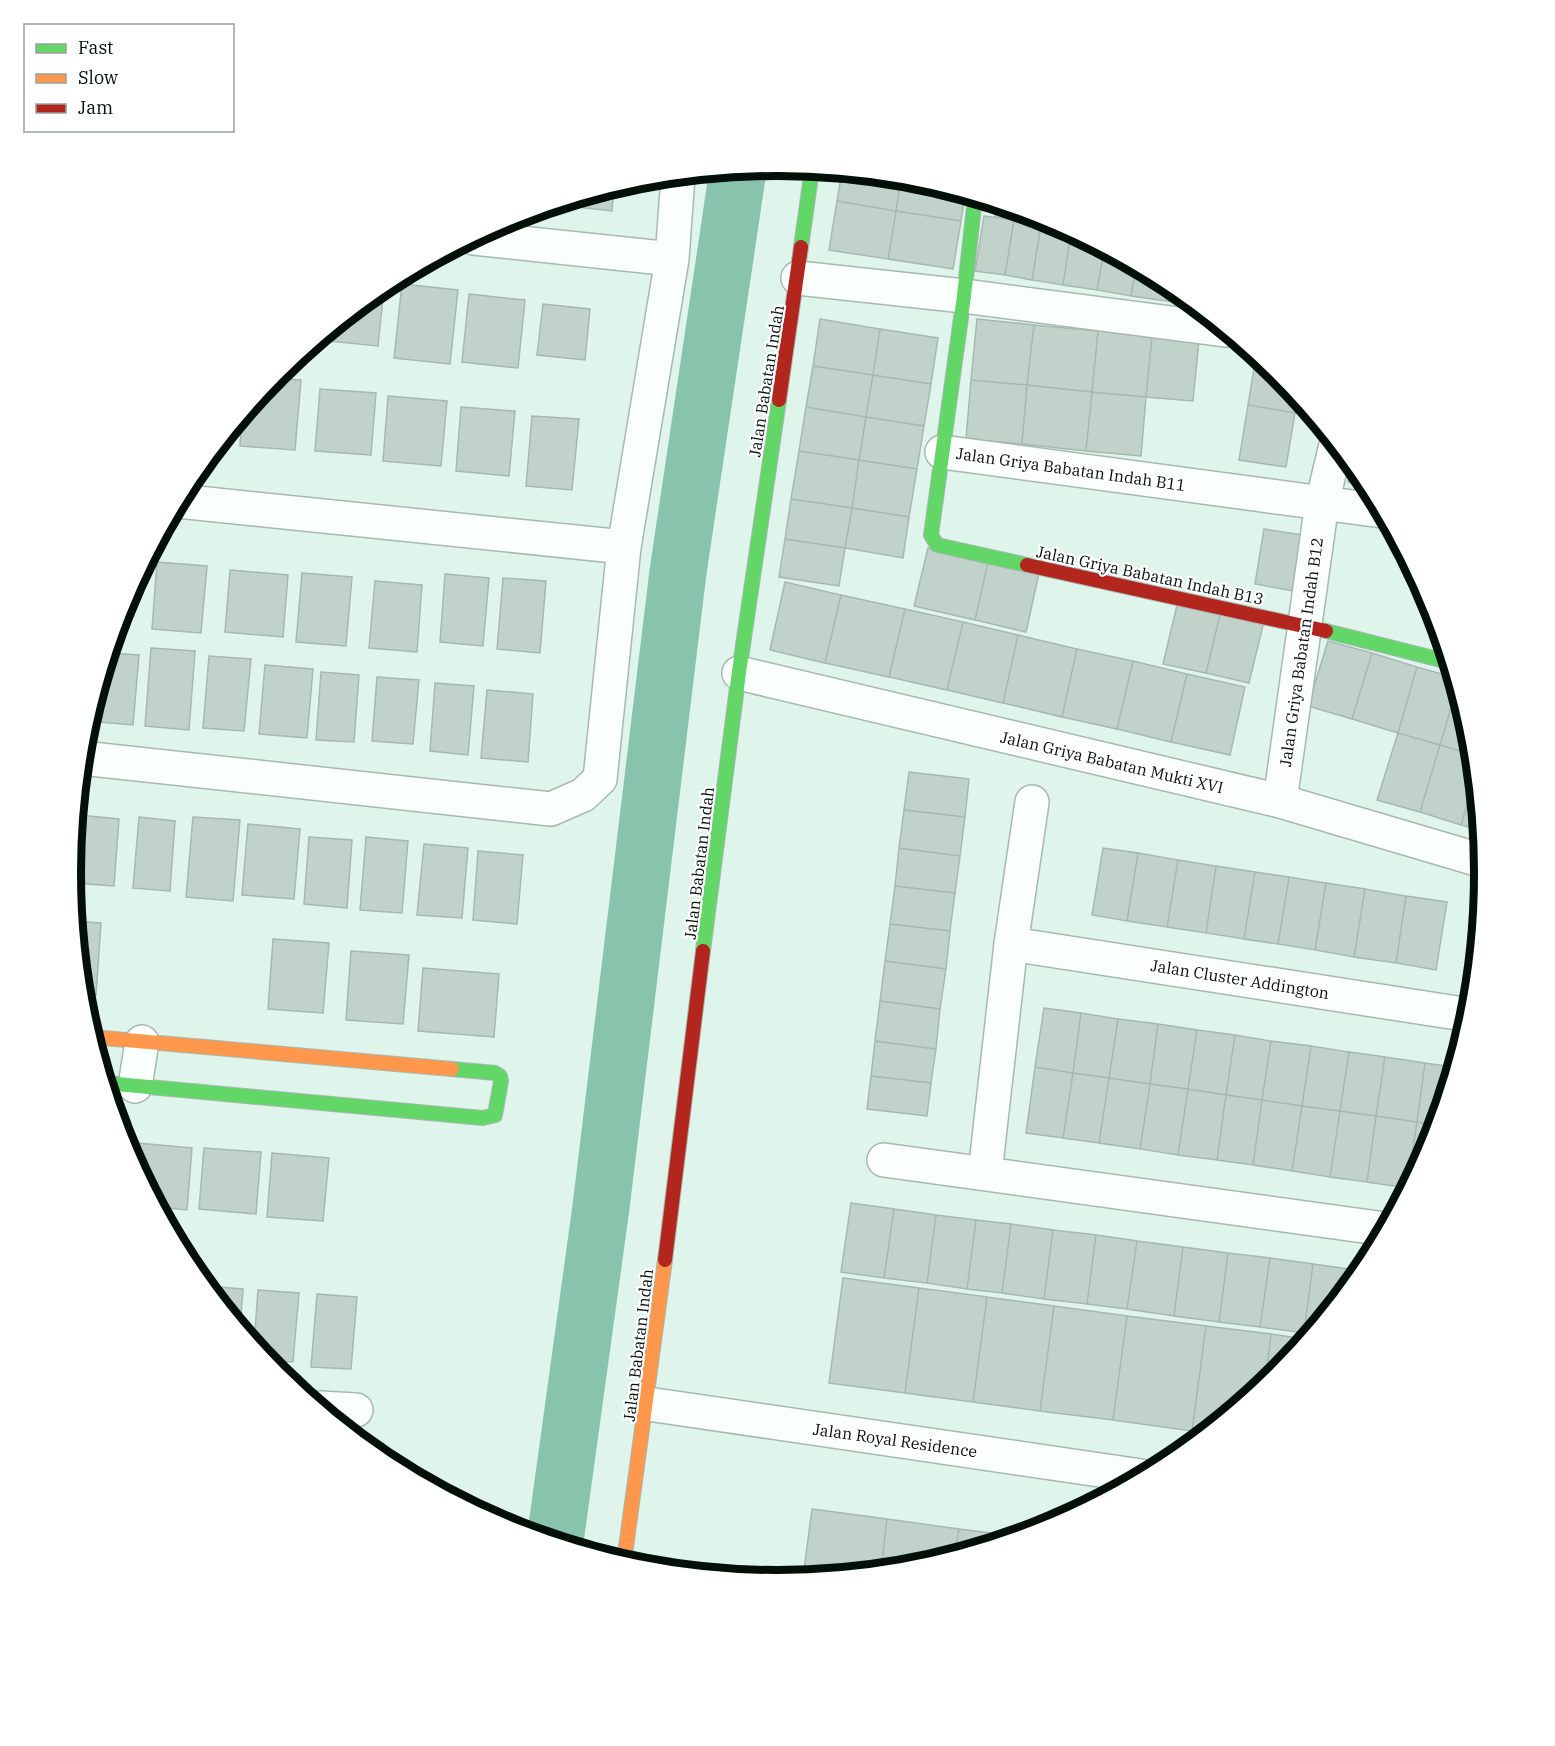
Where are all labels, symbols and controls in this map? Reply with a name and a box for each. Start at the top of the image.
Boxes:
legend [24,24,234,132]
text: Fast [78,36,113,59]
text: Slow [78,66,118,89]
text: Jam [78,96,113,119]
street label: Jalan Babatan Indah [744,304,788,458]
street label: Jalan Griya Babatan Indah B11 [955,443,1187,495]
street label: Jalan Griya Babatan Indah B12 [1275,536,1327,768]
street label: Jalan Griya Babatan Indah B13 [1035,541,1265,609]
street label: Jalan Griya Babatan Mukti XVI [999,727,1225,797]
street label: Jalan Babatan Indah [680,786,718,940]
street label: Jalan Cluster Addington [1149,955,1331,1003]
street label: Jalan Babatan Indah [619,1268,657,1422]
street label: Jalan Royal Residence [812,1419,978,1461]

